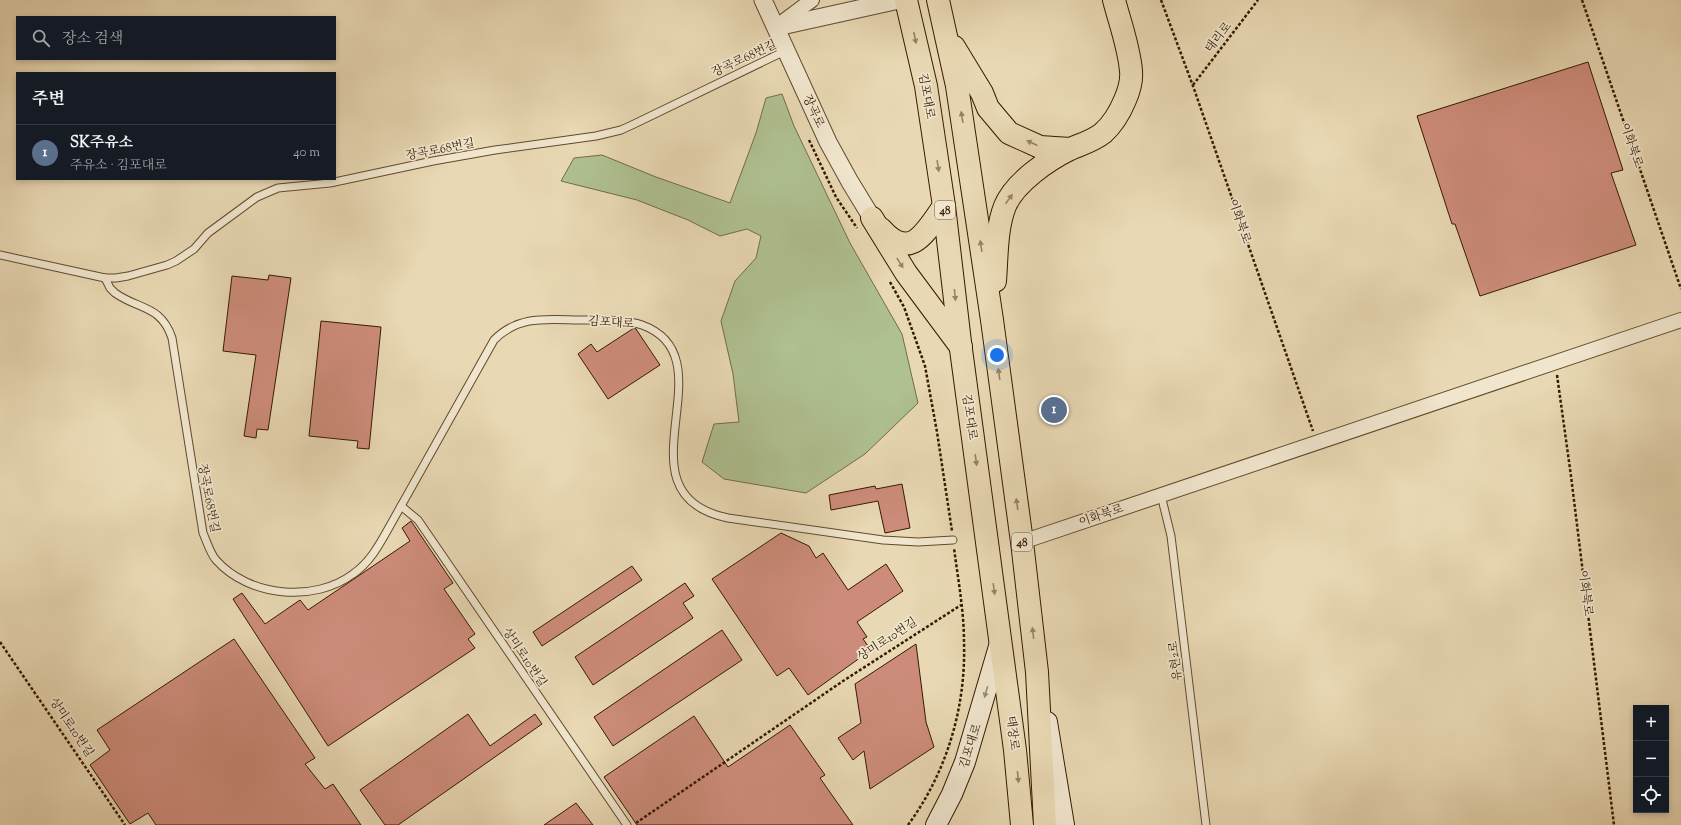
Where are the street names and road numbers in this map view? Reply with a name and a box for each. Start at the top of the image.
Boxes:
street label: 태리로 [1201,18,1237,57]
street label: 장곡로68번길 [709,36,780,82]
street label: 김포대로 [913,72,939,121]
street label: 장곡로 [798,92,829,131]
street label: 이화북로 [1615,120,1647,171]
street label: 장곡로68번길 [404,134,476,165]
street label: 이화북로 [1223,196,1255,247]
road number: 48 [935,201,955,219]
street label: 김포대로 [587,312,635,334]
street label: 김포대로 [957,393,981,442]
street label: 장곡로68번길 [193,462,224,534]
street label: 이화북로 [1076,500,1127,532]
road number: 48 [1012,533,1032,551]
street label: 이화북로 [1573,569,1597,618]
street label: 상미로10번길 [854,614,921,666]
street label: 상미로10번길 [498,624,551,691]
street label: 유현2로 [1165,639,1187,682]
street label: 상미로10번길 [45,694,98,761]
street label: 태장로 [1001,715,1023,752]
street label: 김포대로 [955,721,987,771]

